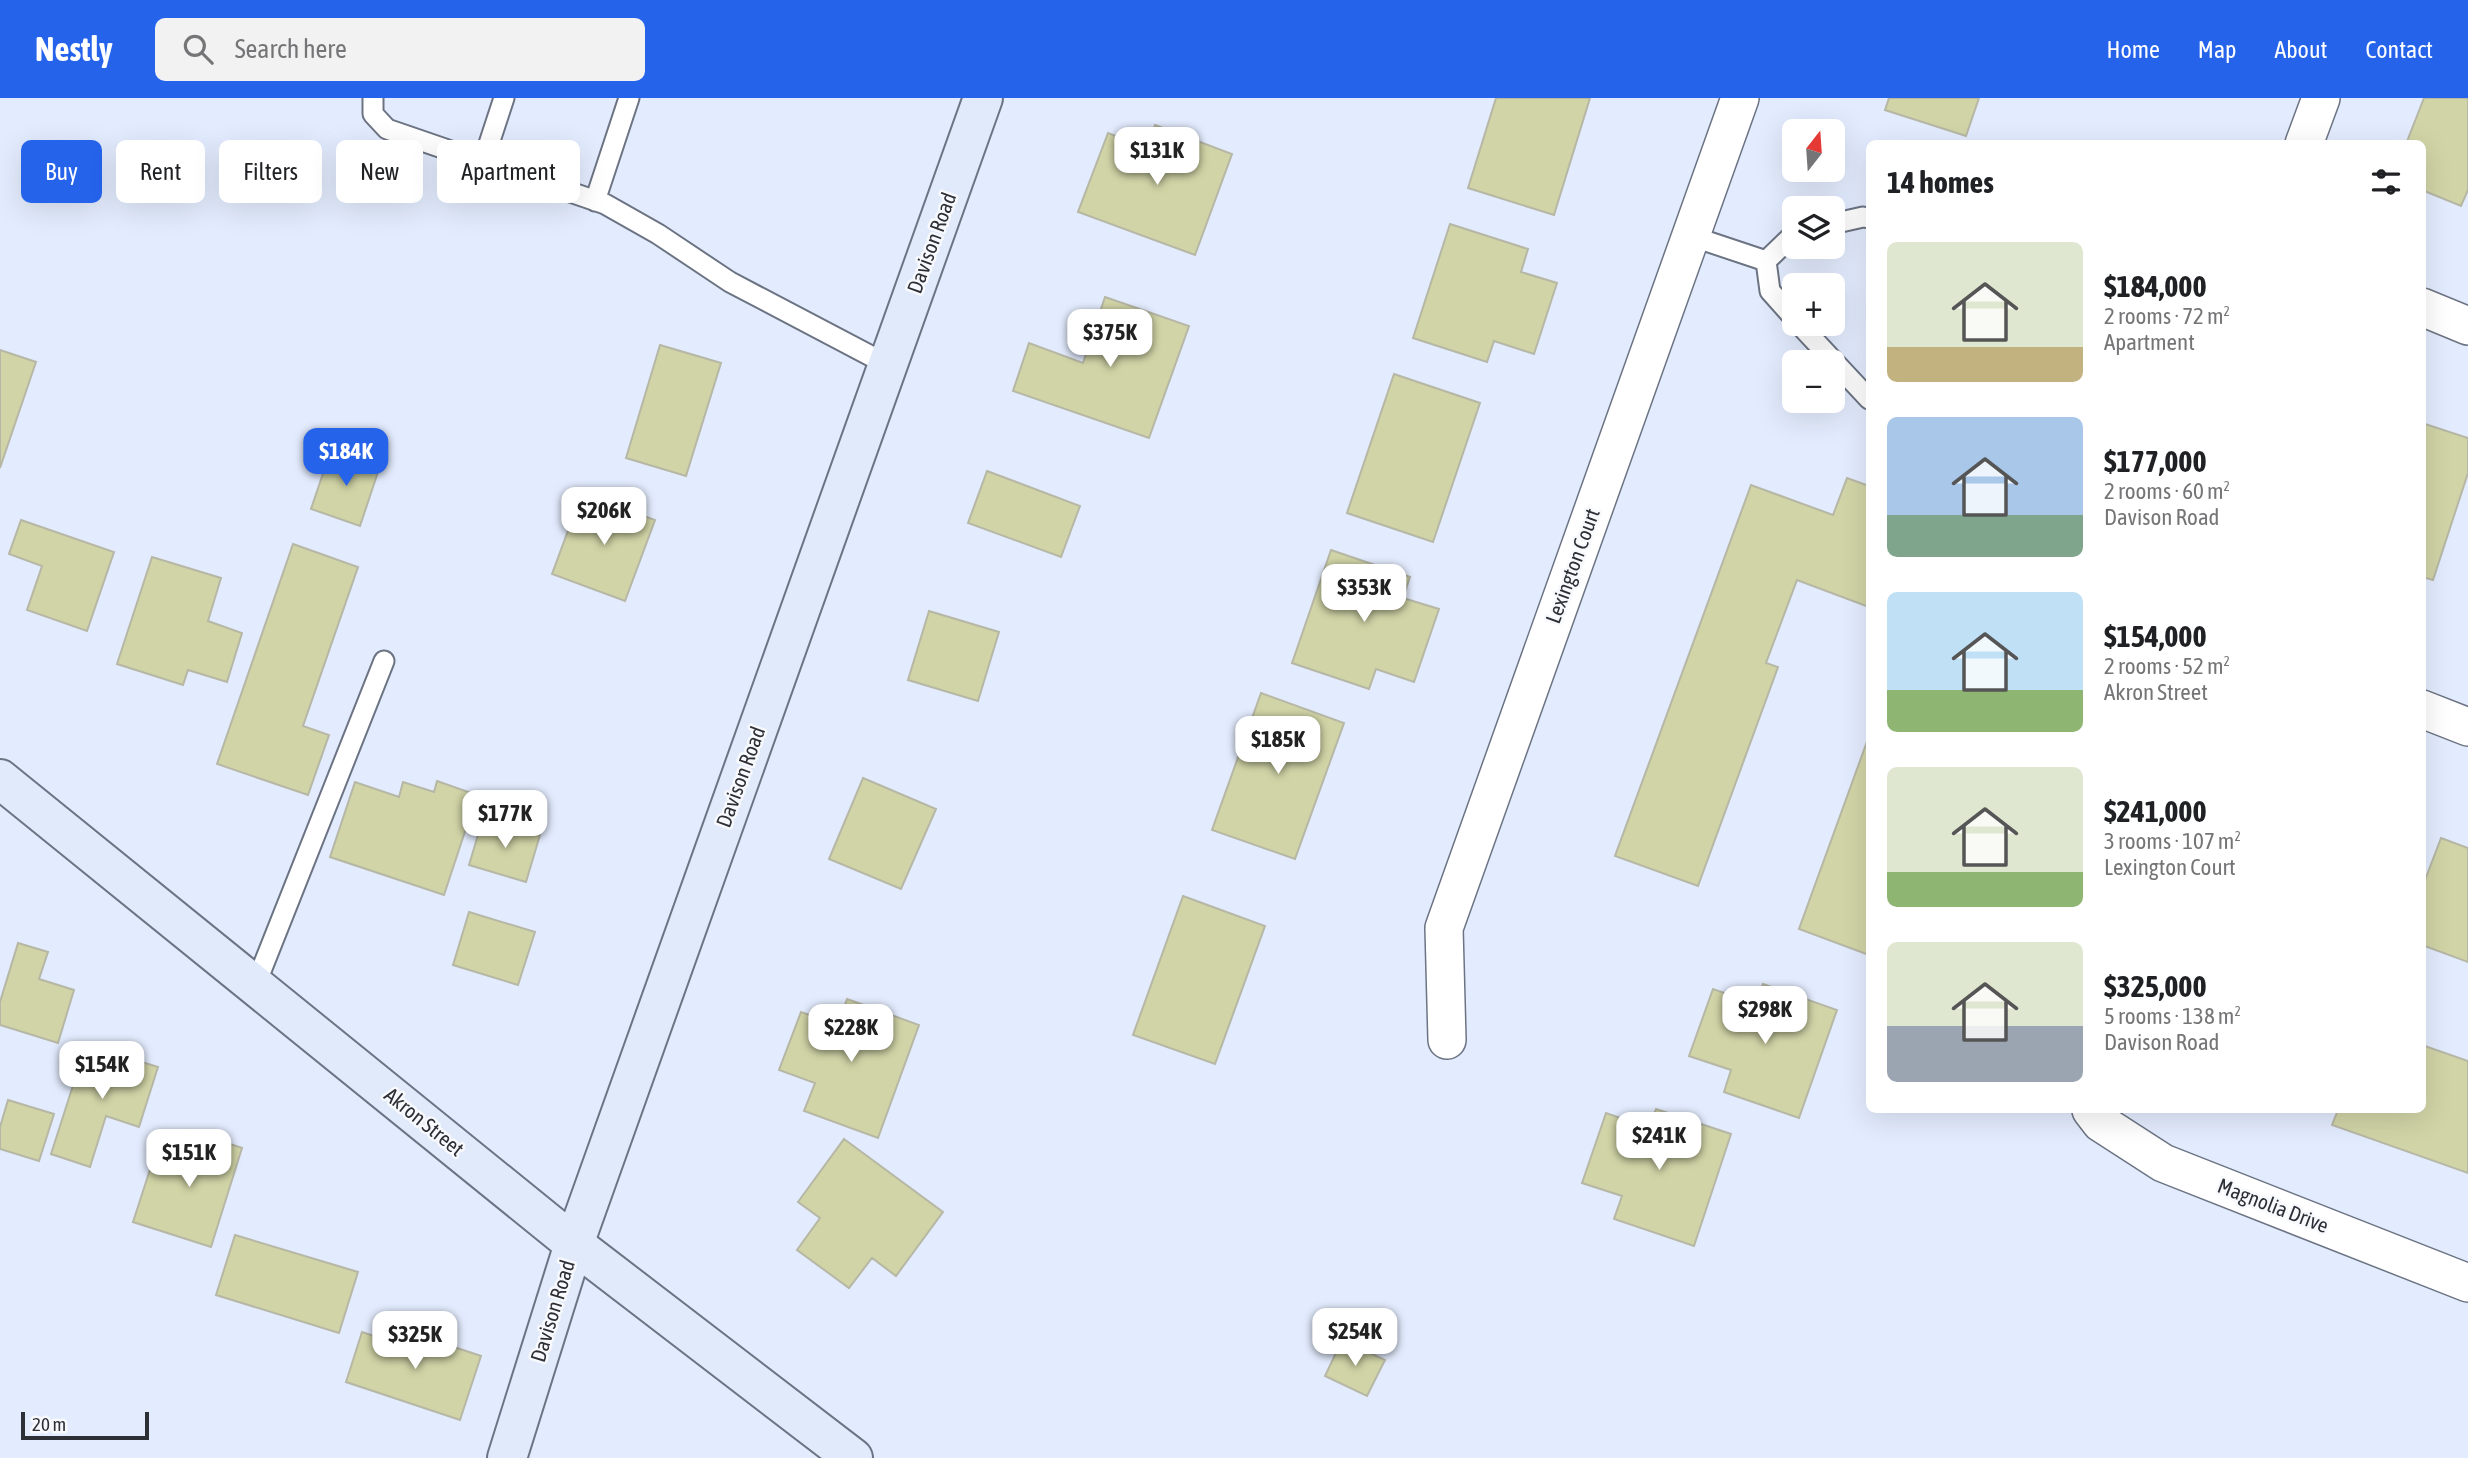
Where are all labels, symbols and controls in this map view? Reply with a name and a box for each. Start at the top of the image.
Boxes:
search box [155,18,645,81]
text: Nestly [35,30,113,68]
icon: search [179,30,217,68]
text: Search here [235,34,347,64]
text: Home [2106,36,2160,63]
text: Map [2198,36,2236,63]
text: About [2274,36,2327,63]
text: Contact [2365,36,2433,63]
north arrow [1782,119,1844,182]
map controls [1782,119,1845,413]
pin: $131K [1108,127,1206,187]
text: $131K [1130,137,1184,163]
chip: Buy [21,140,102,203]
chip: Rent [116,140,205,203]
chip: Filters [219,140,322,203]
chip: New [336,140,423,203]
chip: Apartment [437,140,580,203]
icon: filters [2367,163,2405,201]
text: 14 homes [1887,165,1994,199]
street label: Davison Road [902,189,960,296]
button: layers [1782,196,1845,259]
text: $184,000 [2104,269,2207,303]
icon: home [1943,270,2027,354]
button: + [1782,273,1845,336]
text: 2 rooms · 72 m² [2104,303,2230,329]
pin: $375K [1061,310,1159,369]
text: $375K [1083,319,1137,345]
text: Apartment [2104,329,2195,355]
button: − [1782,350,1845,413]
pin: $184K [297,428,395,488]
text: $184K [319,438,373,464]
text: $177,000 [2104,444,2207,478]
icon: home [1943,445,2027,529]
text: 2 rooms · 60 m² [2104,478,2230,504]
pin: $206K [555,488,653,547]
text: $206K [577,497,631,523]
text: Davison Road [2104,504,2219,530]
street label: Lexington Court [1540,505,1604,626]
pin: $353K [1315,564,1413,624]
text: $353K [1337,574,1391,600]
text: $154,000 [2104,619,2207,653]
icon: home [1943,620,2027,704]
text: 2 rooms · 52 m² [2104,653,2230,679]
text: Akron Street [2104,679,2208,705]
pin: $185K [1229,716,1327,776]
street label: Davison Road [711,723,769,830]
text: $185K [1251,726,1305,752]
pin: $177K [456,790,554,850]
text: $241,000 [2104,794,2207,828]
icon: home [1943,795,2027,879]
text: $177K [478,800,532,826]
text: 3 rooms · 107 m² [2104,828,2241,854]
text: Lexington Court [2104,854,2236,880]
text: $325,000 [2104,969,2207,1003]
icon: home [1943,970,2027,1054]
pin: $298K [1716,986,1814,1046]
text: $298K [1738,996,1792,1022]
text: 5 rooms · 138 m² [2104,1003,2241,1029]
pin: $228K [802,1004,900,1064]
text: $228K [824,1014,878,1040]
text: Davison Road [2104,1029,2219,1055]
pin: $154K [53,1042,151,1101]
text: $154K [75,1051,129,1077]
street label: Akron Street [380,1082,469,1160]
pin: $241K [1610,1112,1708,1172]
text: $241K [1632,1122,1686,1148]
pin: $151K [140,1130,238,1189]
text: $151K [162,1139,216,1165]
street label: Magnolia Drive [2215,1173,2332,1237]
street label: Davison Road [525,1257,579,1365]
pin: $254K [1306,1308,1404,1368]
pin: $325K [366,1312,464,1371]
text: $254K [1328,1318,1382,1344]
text: $325K [388,1321,442,1347]
scale bar [21,1409,149,1441]
text: 20 m [32,1413,66,1435]

